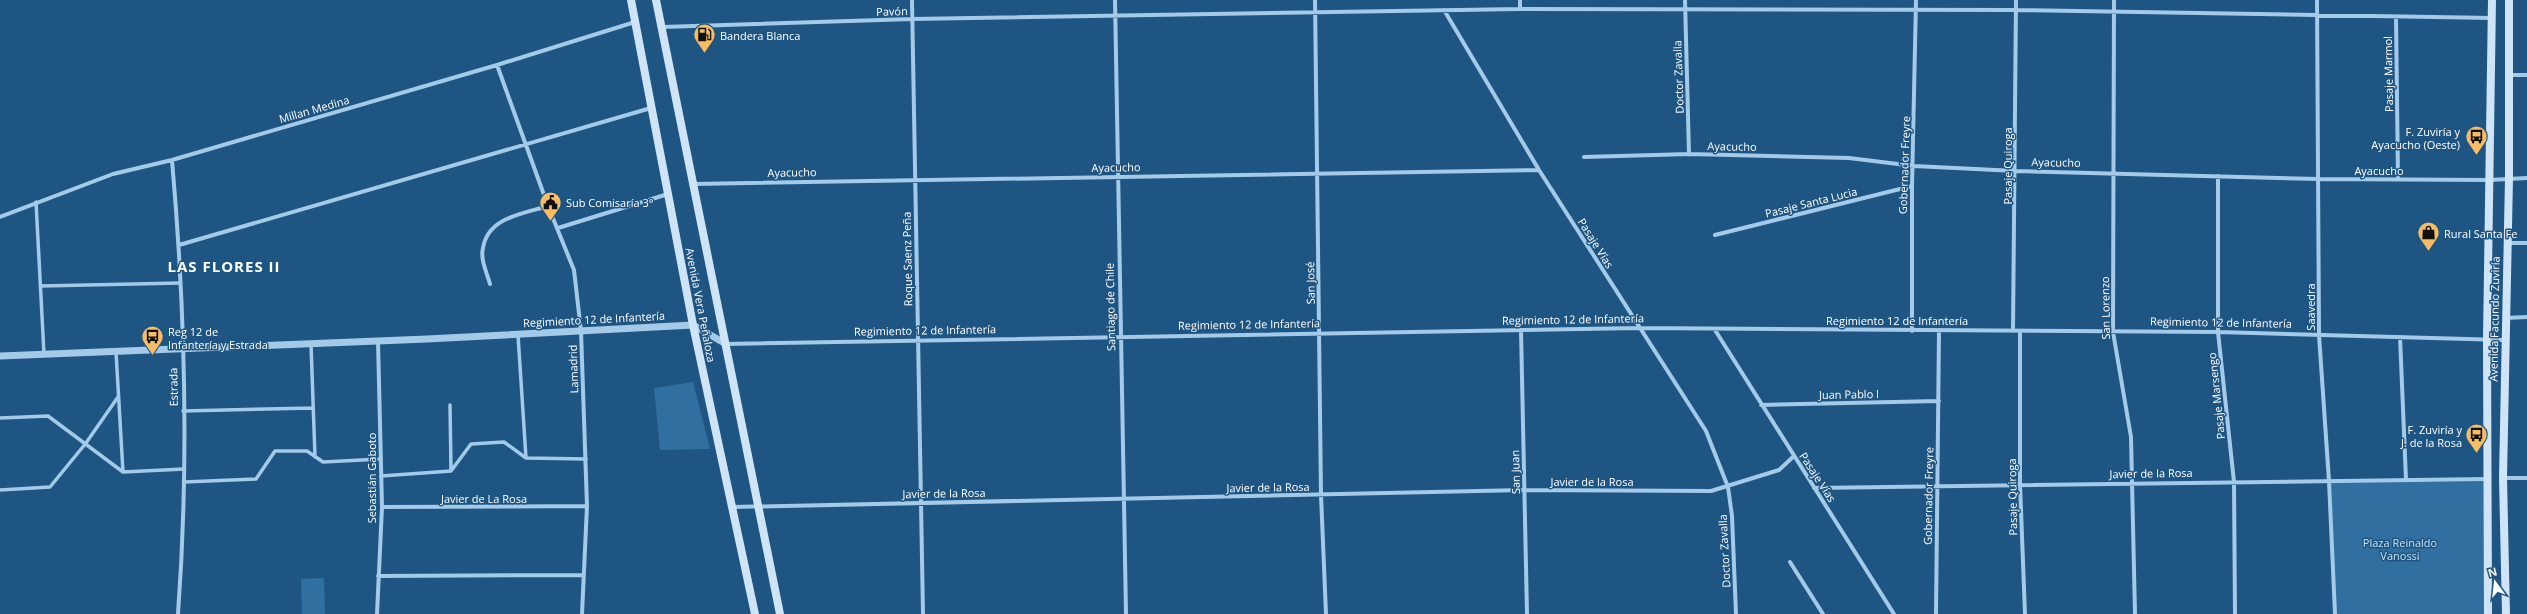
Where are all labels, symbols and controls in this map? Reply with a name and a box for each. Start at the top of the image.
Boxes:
street label: Pavón [876,3,908,19]
fuel station icon: Bandera Blanca [691,22,717,55]
place label: Bandera Blanca [720,28,800,43]
street label: Pasaje Marmol [2380,36,2396,112]
street label: Doctor Zavalla [1669,40,1687,114]
street label: Millan Medina [277,92,351,126]
street label: Gobernador Freyre [1895,116,1913,214]
place label: F. Zuviría y Ayacucho (Oeste) [2371,124,2460,152]
bus stop icon: F. Zuviría y Ayacucho (Oeste) [2463,124,2489,157]
street label: Pasaje Quiroga [2000,127,2015,205]
street label: Ayacucho [1707,138,1757,154]
street label: Ayacucho [2031,154,2081,170]
street label: Ayacucho [1091,159,1141,175]
street label: Ayacucho [2354,163,2404,178]
street label: Ayacucho [767,164,817,180]
street label: Pasaje Santa Lucia [1763,183,1859,221]
public building icon: Sub Comisaría 3° [538,189,564,222]
place label: Sub Comisaría 3° [566,195,654,210]
street label: Roque Saenz Peña [899,212,915,306]
street label: Pasaje Vías [1575,215,1617,271]
shop icon: Rural Santa Fe [2416,220,2442,253]
place label: Rural Santa Fe [2444,226,2517,241]
street label: Avenida Vera Peñaloza [683,246,719,364]
district label: LAS FLORES II [167,256,281,276]
street label: Avenida Facundo Zuviría [2485,256,2503,382]
street label: San José [1302,261,1318,305]
street label: Santiago de Chile [1102,263,1118,351]
street label: San Lorenzo [2097,276,2113,340]
street label: Saavedra [2303,283,2318,331]
street label: Regimiento 12 de Infantería [523,308,665,330]
street label: Regimiento 12 de Infantería [1502,310,1644,328]
street label: Regimiento 12 de Infantería [1826,313,1968,328]
street label: Regimiento 12 de Infantería [2150,313,2292,331]
street label: Regimiento 12 de Infantería [1178,315,1320,333]
street label: Regimiento 12 de Infantería [854,321,996,339]
bus stop icon: Reg 12 de Infantería y Estrada [140,324,166,357]
place label: Reg 12 de Infantería y Estrada [168,324,268,352]
street label: Lamadrid [565,344,581,394]
street label: Pasaje Marsengo [2204,352,2228,440]
street label: Estrada [165,368,181,406]
street label: Juan Pablo I [1818,386,1879,402]
place label: F. Zuviría y J. de la Rosa [2400,422,2462,450]
bus stop icon: F. Zuviría y J. de la Rosa [2464,422,2490,455]
street label: Sebastián Gaboto [364,432,379,523]
street label: Gobernador Freyre [1920,447,1936,545]
street label: Pasaje Vías [1796,449,1840,505]
street label: San Juan [1507,450,1523,494]
street label: Pasaje Quiroga [2004,458,2020,536]
street label: Javier de la Rosa [2108,465,2193,481]
street label: Javier de la Rosa [1549,474,1634,489]
street label: Javier de la Rosa [1225,479,1310,495]
street label: Javier de la Rosa [901,485,986,501]
street label: Javier de La Rosa [440,491,527,506]
street label: Doctor Zavalla [1715,514,1733,588]
park label: Plaza Reinaldo Vanossi [2363,535,2438,563]
north arrow [2475,562,2515,602]
text: N [2486,563,2499,580]

